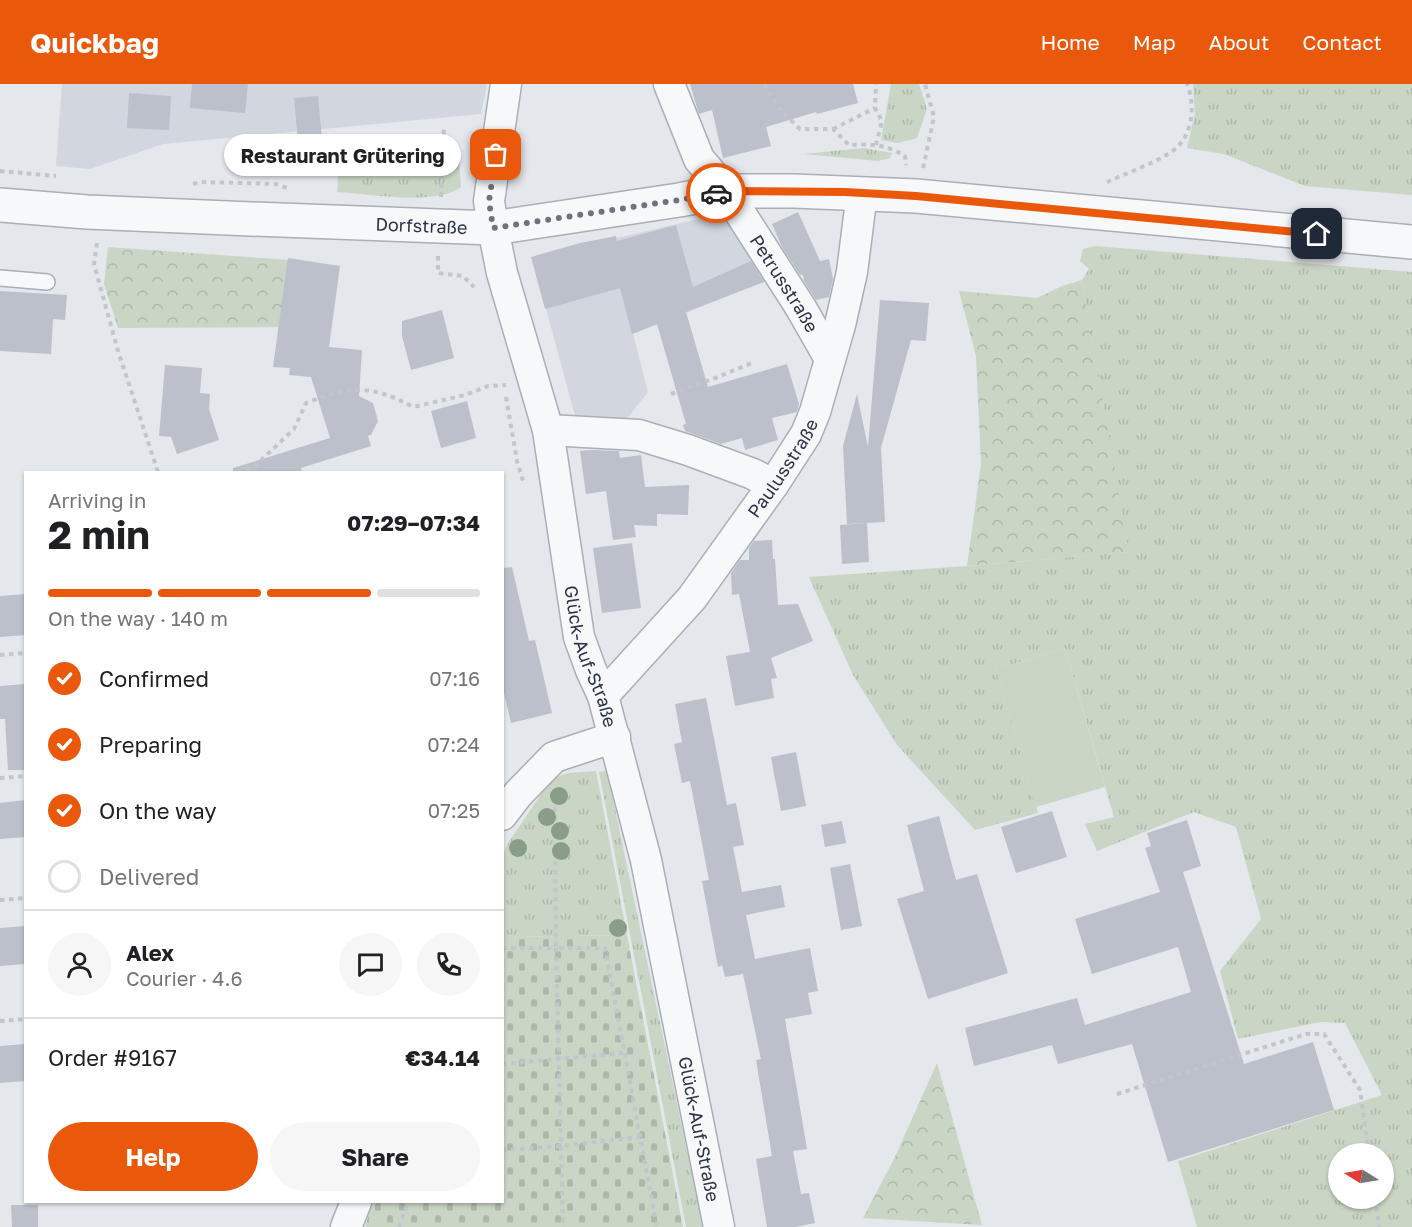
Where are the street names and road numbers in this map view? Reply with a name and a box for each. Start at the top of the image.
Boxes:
street label: Dorfstraße [375,213,468,238]
street label: Petrusstraße [746,230,823,336]
street label: Paulusstraße [742,415,822,522]
street label: Glück-Auf-Straße [560,584,622,729]
street label: Glück-Auf-Straße [674,1055,725,1204]

